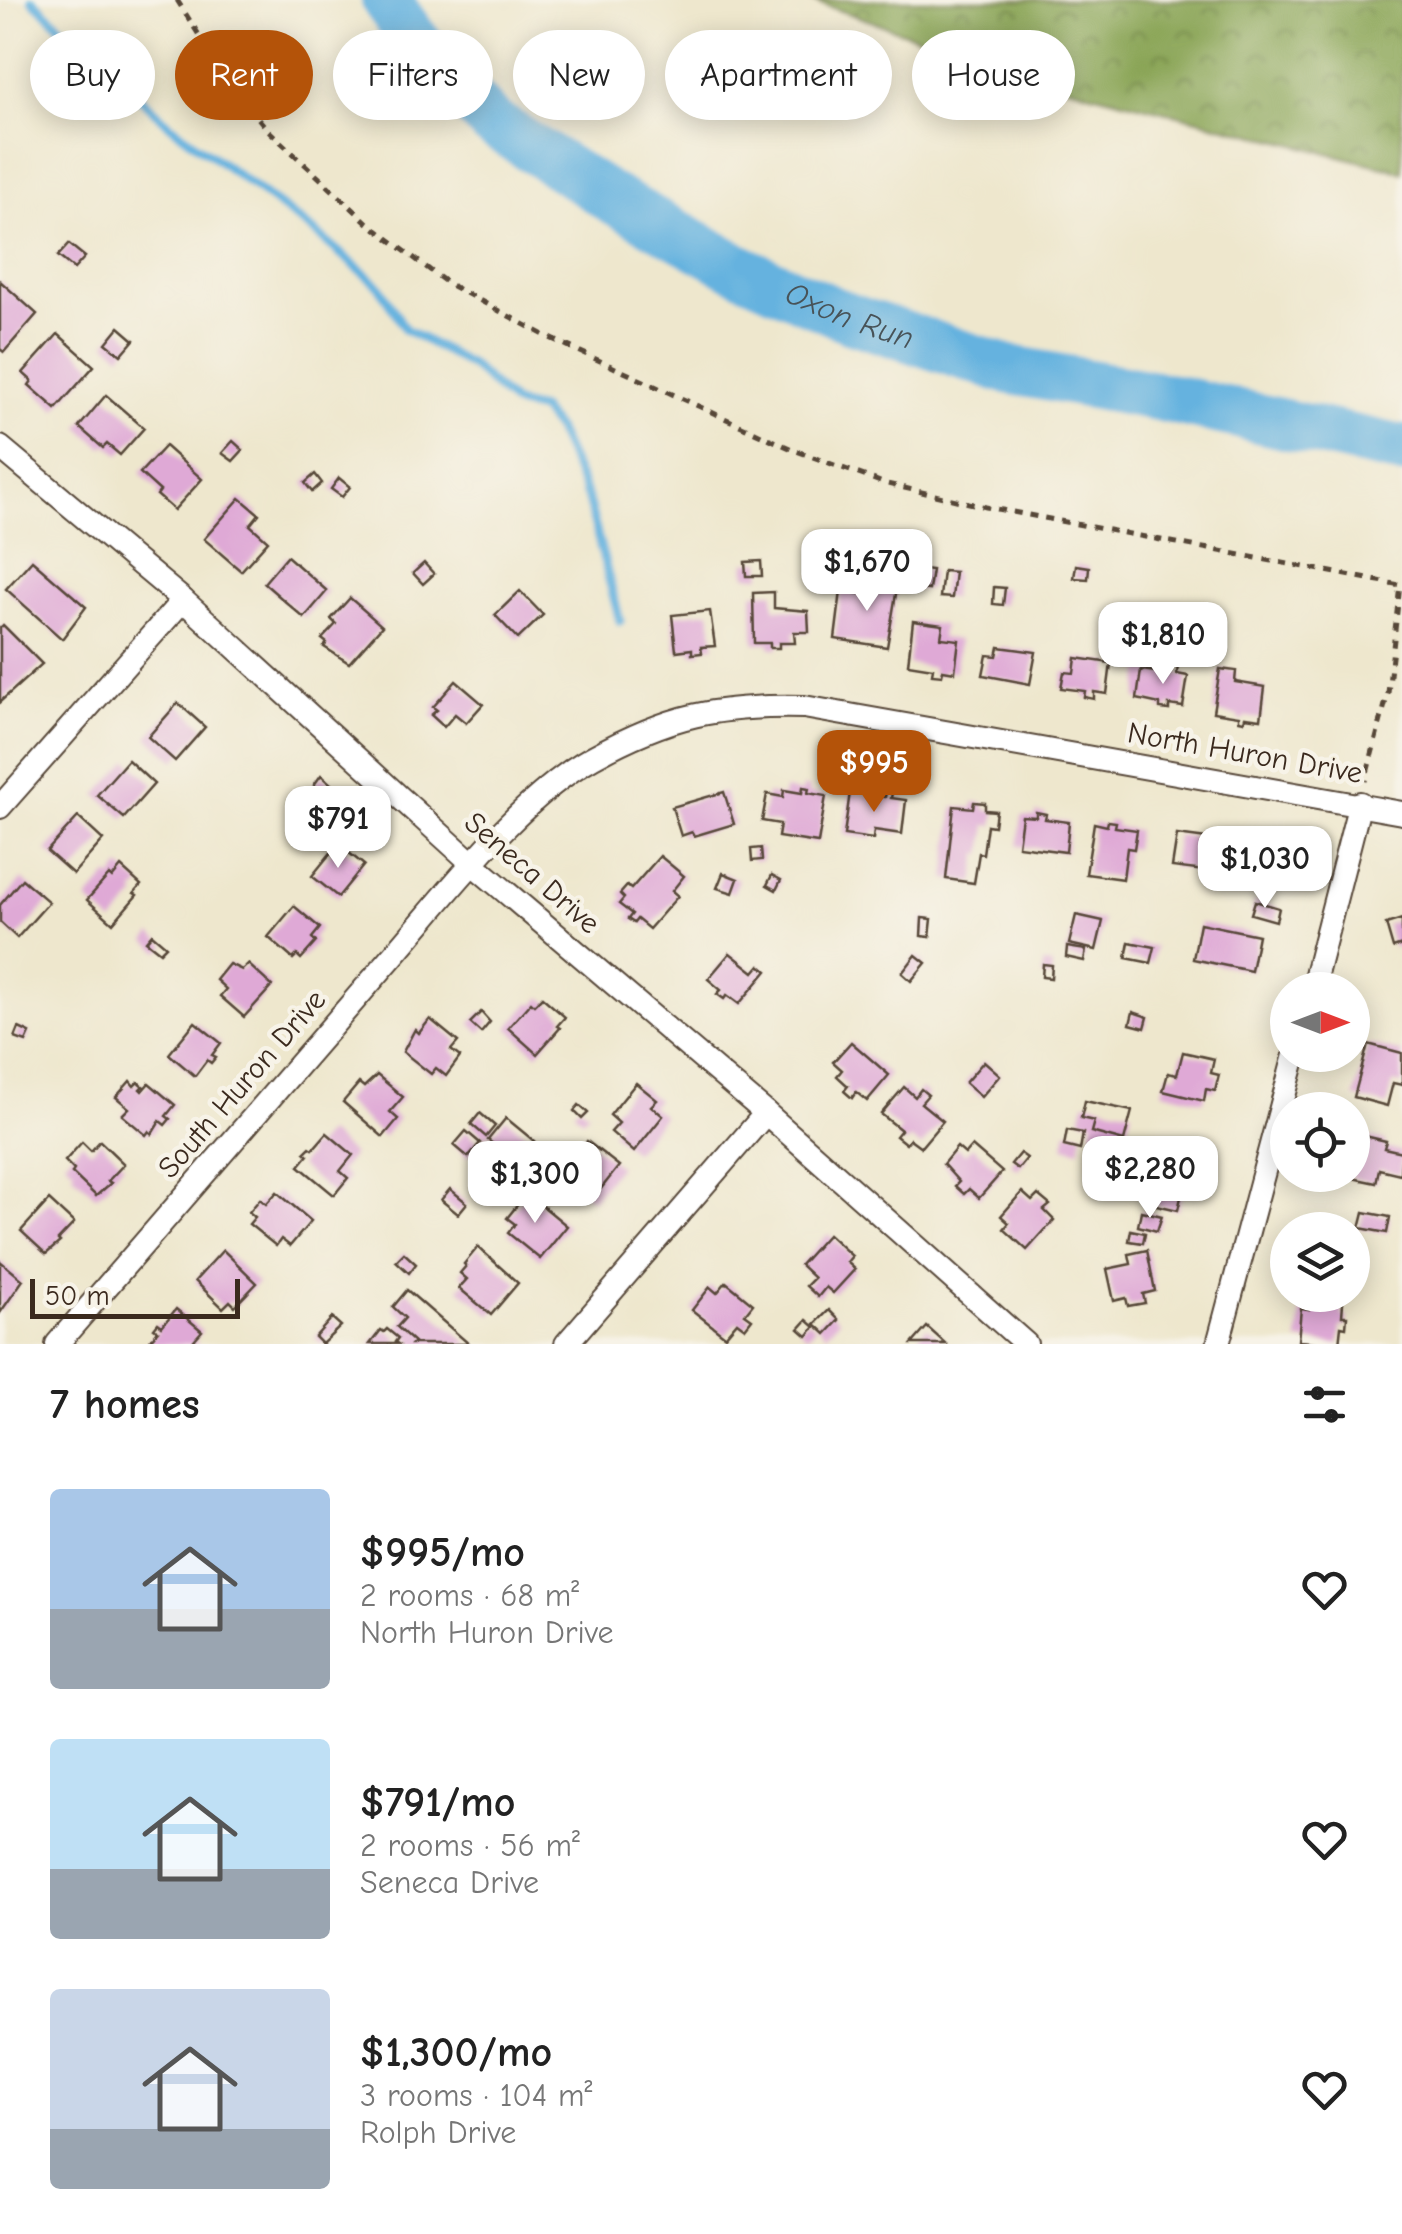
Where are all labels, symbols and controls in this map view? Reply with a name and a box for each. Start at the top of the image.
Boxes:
chip: Buy [30,30,155,120]
chip: Rent [175,30,313,120]
chip: Filters [333,30,493,120]
chip: New [513,30,645,120]
chip: Apartment [665,30,892,120]
chip: House [912,30,1075,120]
water label: Oxon Run [780,274,918,356]
pin: $1,670 [786,529,948,614]
text: $1,670 [823,543,911,580]
pin: $1,810 [1082,602,1244,687]
text: $1,810 [1120,616,1206,653]
street label: North Huron Drive [1125,715,1365,791]
pin: $995 [815,730,933,815]
text: $995 [839,744,909,781]
pin: $791 [279,786,397,871]
text: $791 [307,800,369,837]
street label: Seneca Drive [457,805,607,941]
pin: $1,030 [1184,826,1346,911]
text: $1,030 [1220,840,1310,877]
north arrow [1270,972,1370,1072]
map controls [1270,972,1370,1312]
street label: South Huron Drive [151,983,333,1185]
button: locate [1270,1092,1370,1192]
pin: $2,280 [1069,1136,1231,1221]
pin: $1,300 [454,1141,616,1226]
text: $2,280 [1104,1150,1196,1187]
text: $1,300 [490,1155,580,1192]
button: layers [1270,1212,1370,1312]
scale bar [30,1274,240,1318]
text: 50 m [45,1280,110,1312]
icon: filters [1297,1377,1352,1432]
text: 7 homes [50,1380,200,1429]
text: $995/mo [360,1528,525,1577]
icon: home [130,1529,250,1649]
icon: heart [1297,1562,1352,1617]
text: 2 rooms · 68 m² [360,1577,579,1614]
text: North Huron Drive [360,1614,614,1651]
text: $791/mo [360,1778,515,1827]
icon: home [130,1779,250,1899]
icon: heart [1297,1812,1352,1867]
text: 2 rooms · 56 m² [360,1827,580,1864]
text: Seneca Drive [360,1864,539,1901]
text: $1,300/mo [360,2028,552,2077]
icon: home [130,2029,250,2149]
icon: heart [1297,2062,1352,2117]
text: 3 rooms · 104 m² [360,2077,592,2114]
text: Rolph Drive [360,2114,516,2151]

